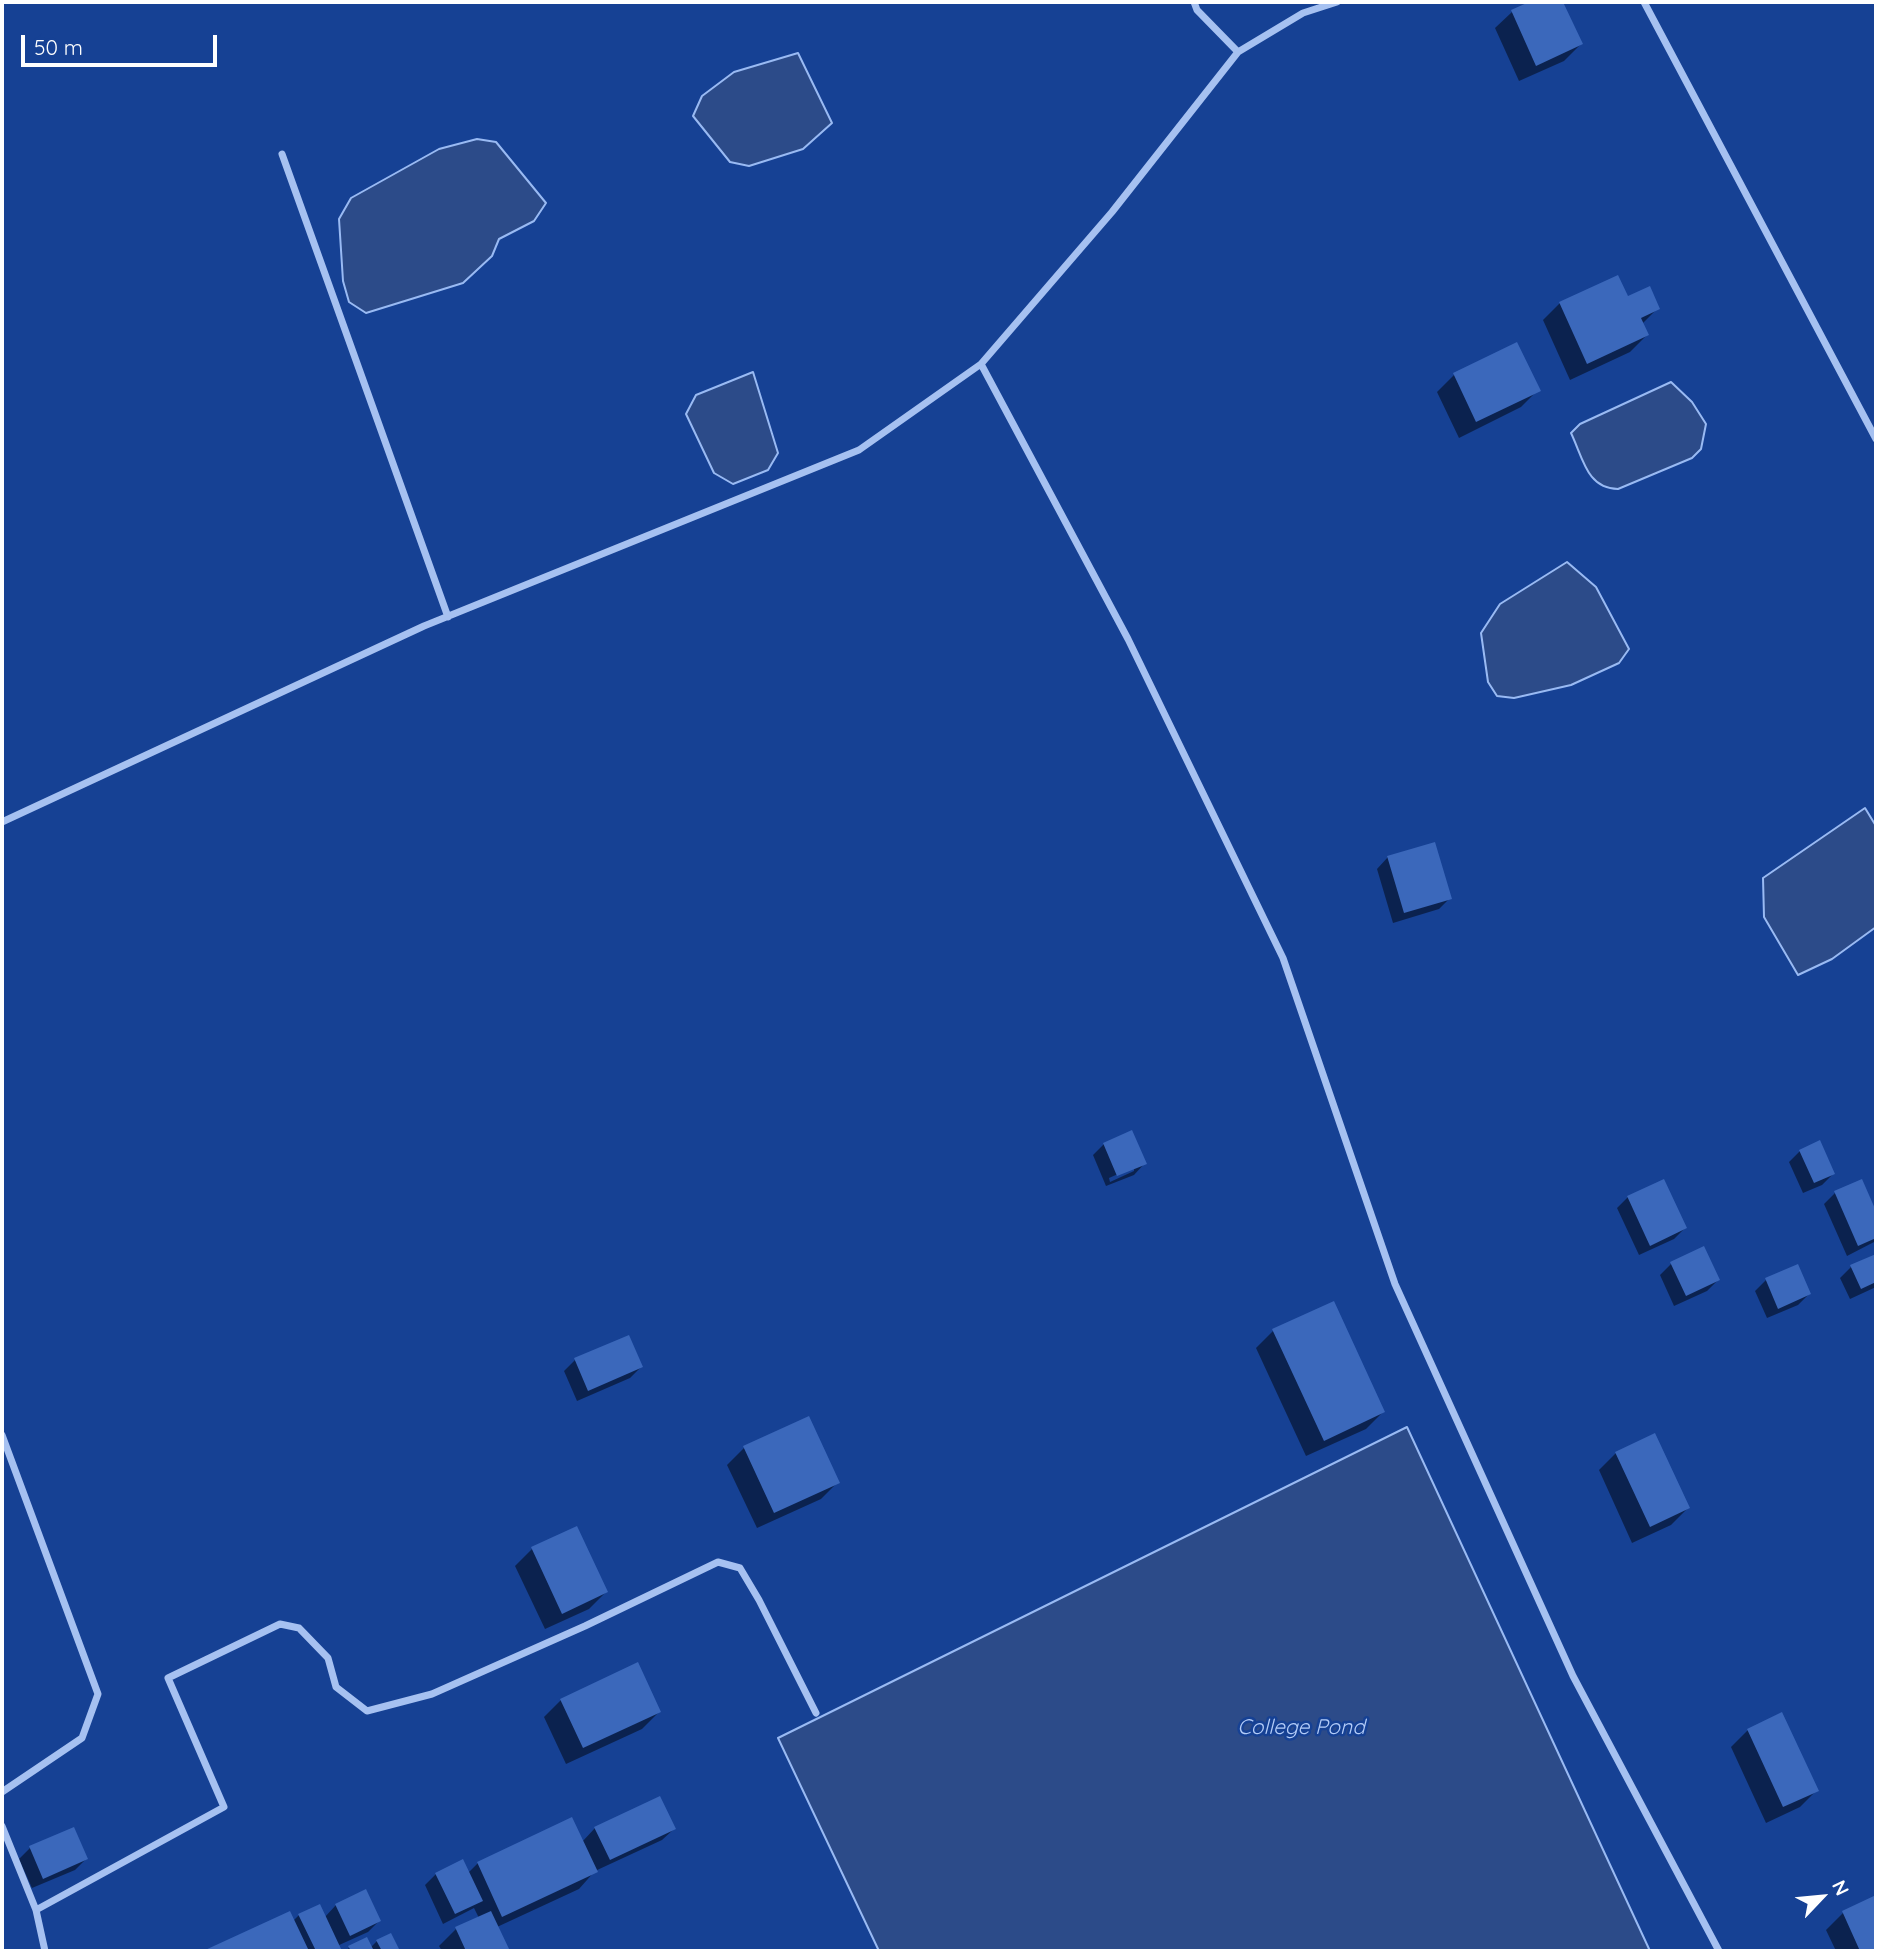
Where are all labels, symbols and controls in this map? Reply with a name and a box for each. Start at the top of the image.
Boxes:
scale bar [24,21,220,65]
text: 50 m [34,34,83,60]
water label: College Pond [1237,1715,1365,1741]
north arrow [1787,1862,1857,1932]
text: N [1827,1876,1855,1899]

